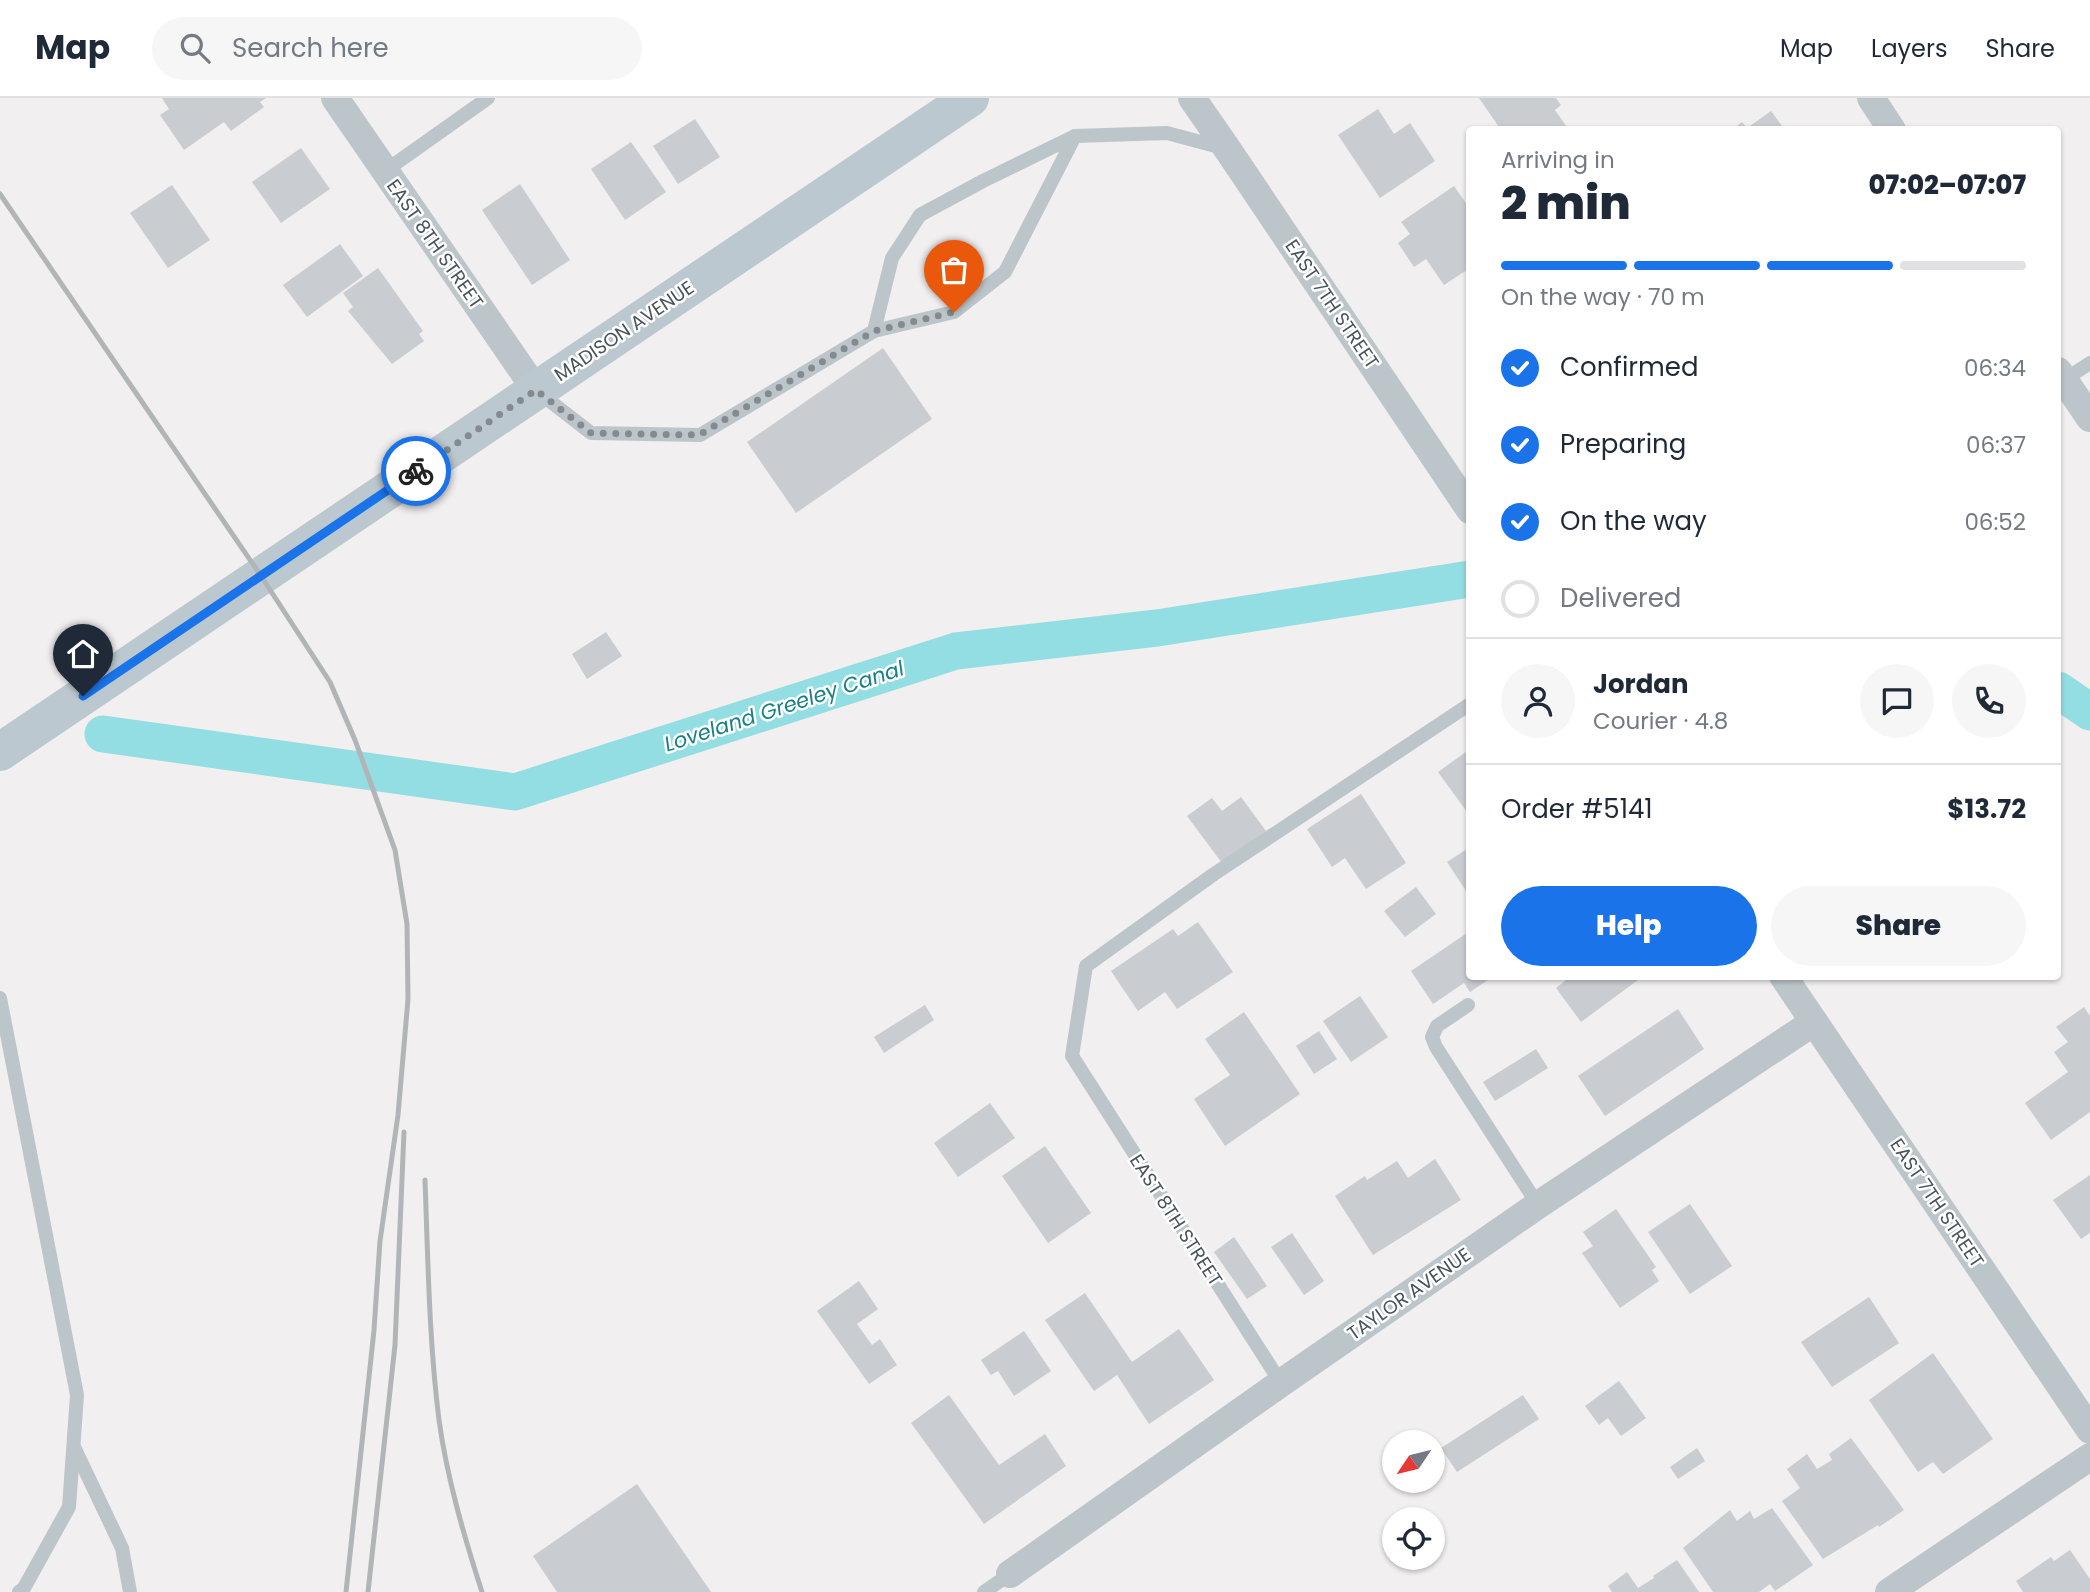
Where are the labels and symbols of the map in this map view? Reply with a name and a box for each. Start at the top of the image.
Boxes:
street label: EAST 8TH STREET [380,174,490,314]
street label: EAST 7TH STREET [1279,234,1385,374]
pin [924,240,984,312]
street label: MADISON AVENUE [549,274,699,388]
courier [381,436,451,506]
pin [53,624,113,696]
water label: Loveland Greeley Canal [661,653,908,758]
street label: EAST 7TH STREET [1884,1133,1990,1273]
street label: EAST 8TH STREET [1123,1149,1229,1291]
street label: TAYLOR AVENUE [1342,1241,1476,1347]
north arrow [1382,1430,1446,1493]

